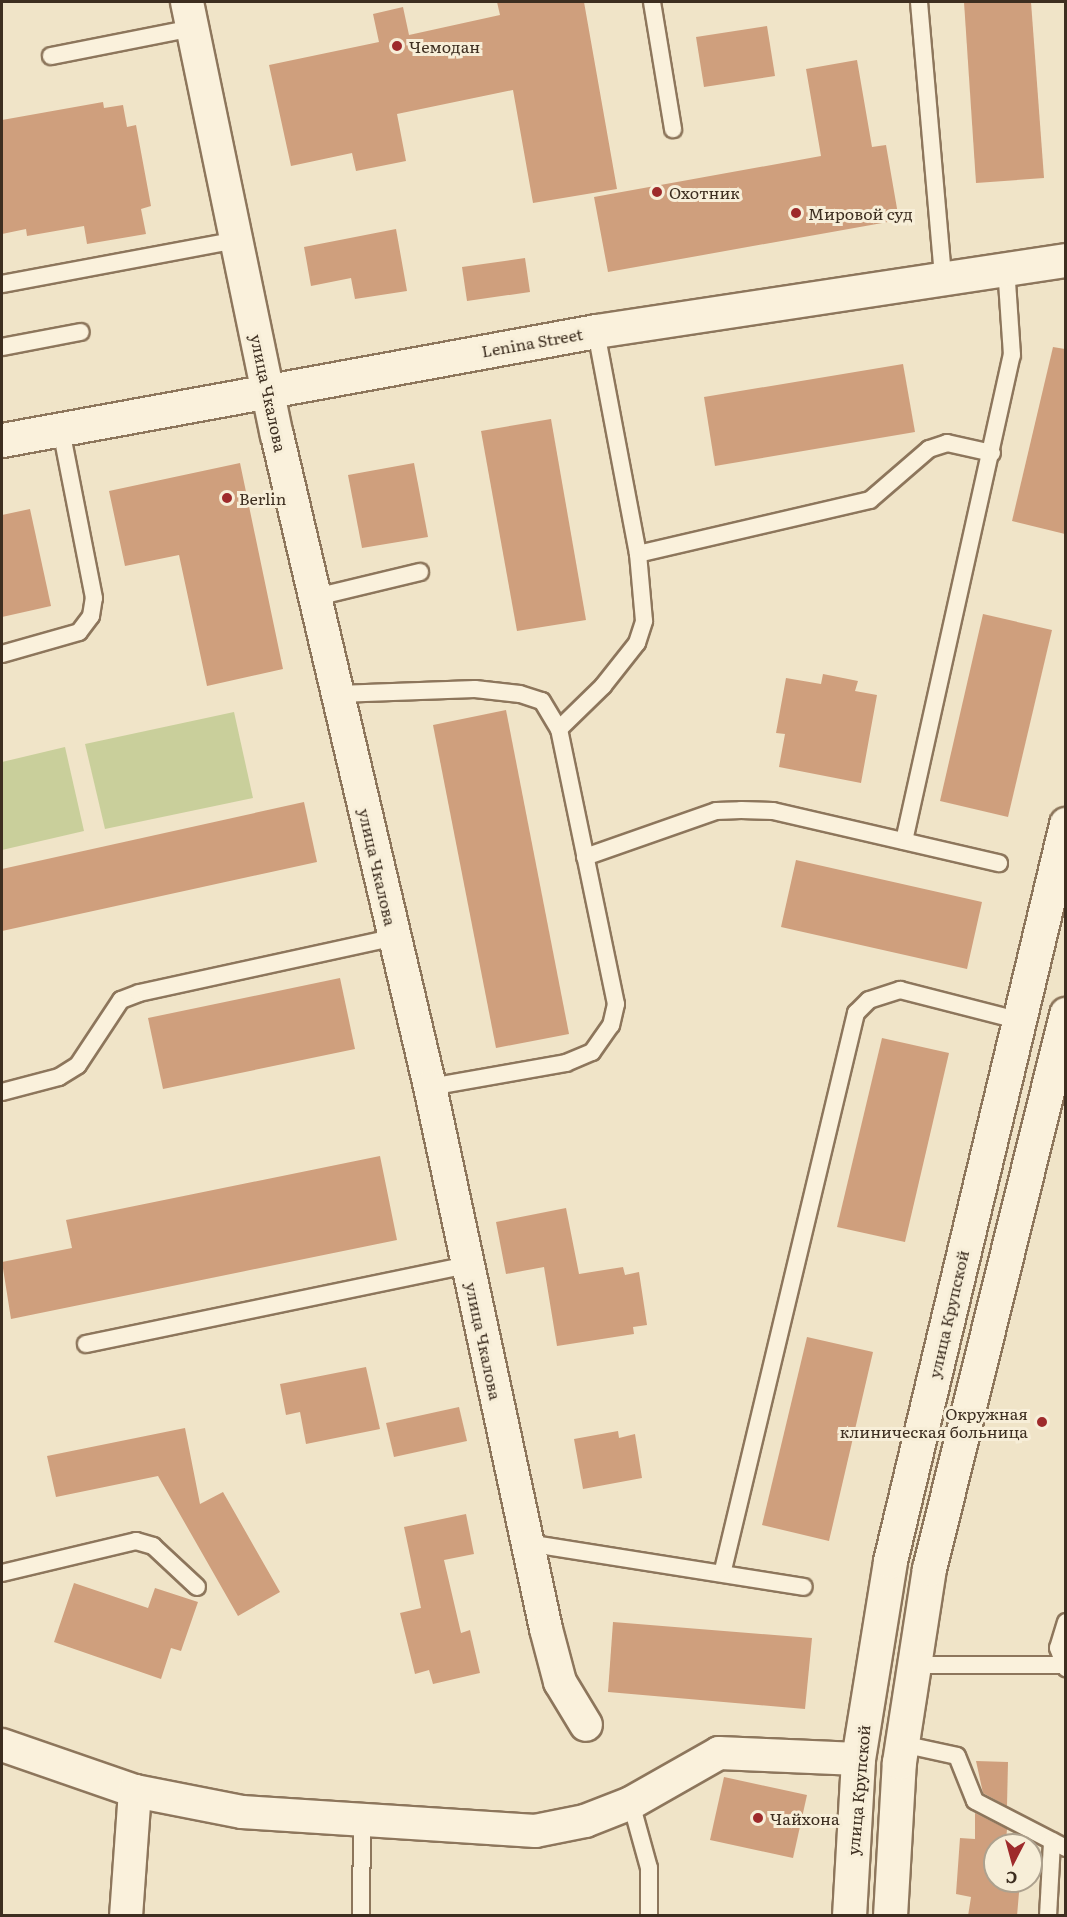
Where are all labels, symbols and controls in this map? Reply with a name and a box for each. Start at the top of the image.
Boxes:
place label: Чемодан [409,36,480,56]
marker: Чемодан [390,39,404,53]
place label: Охотник [669,182,740,202]
marker: Охотник [650,185,664,199]
place label: Мировой суд [808,203,913,223]
marker: Мировой суд [789,206,803,220]
street label: Lenina Street [480,324,584,360]
street label: улица Чкалова [247,332,291,454]
place label: Berlin [239,488,286,508]
marker: Berlin [220,491,234,505]
street label: улица Чкалова [355,806,401,928]
street label: улица Крупской [924,1248,972,1380]
street label: улица Чкалова [462,1280,506,1402]
place label: Окружная клиническая больница [840,1403,1028,1441]
marker: Окружная клиническая больница [1033,1413,1051,1431]
street label: улица Крупской [843,1724,873,1856]
place label: Чайхона [770,1808,840,1828]
marker: Чайхона [751,1811,765,1825]
north arrow [983,1833,1043,1893]
text: С [1004,1866,1018,1891]

